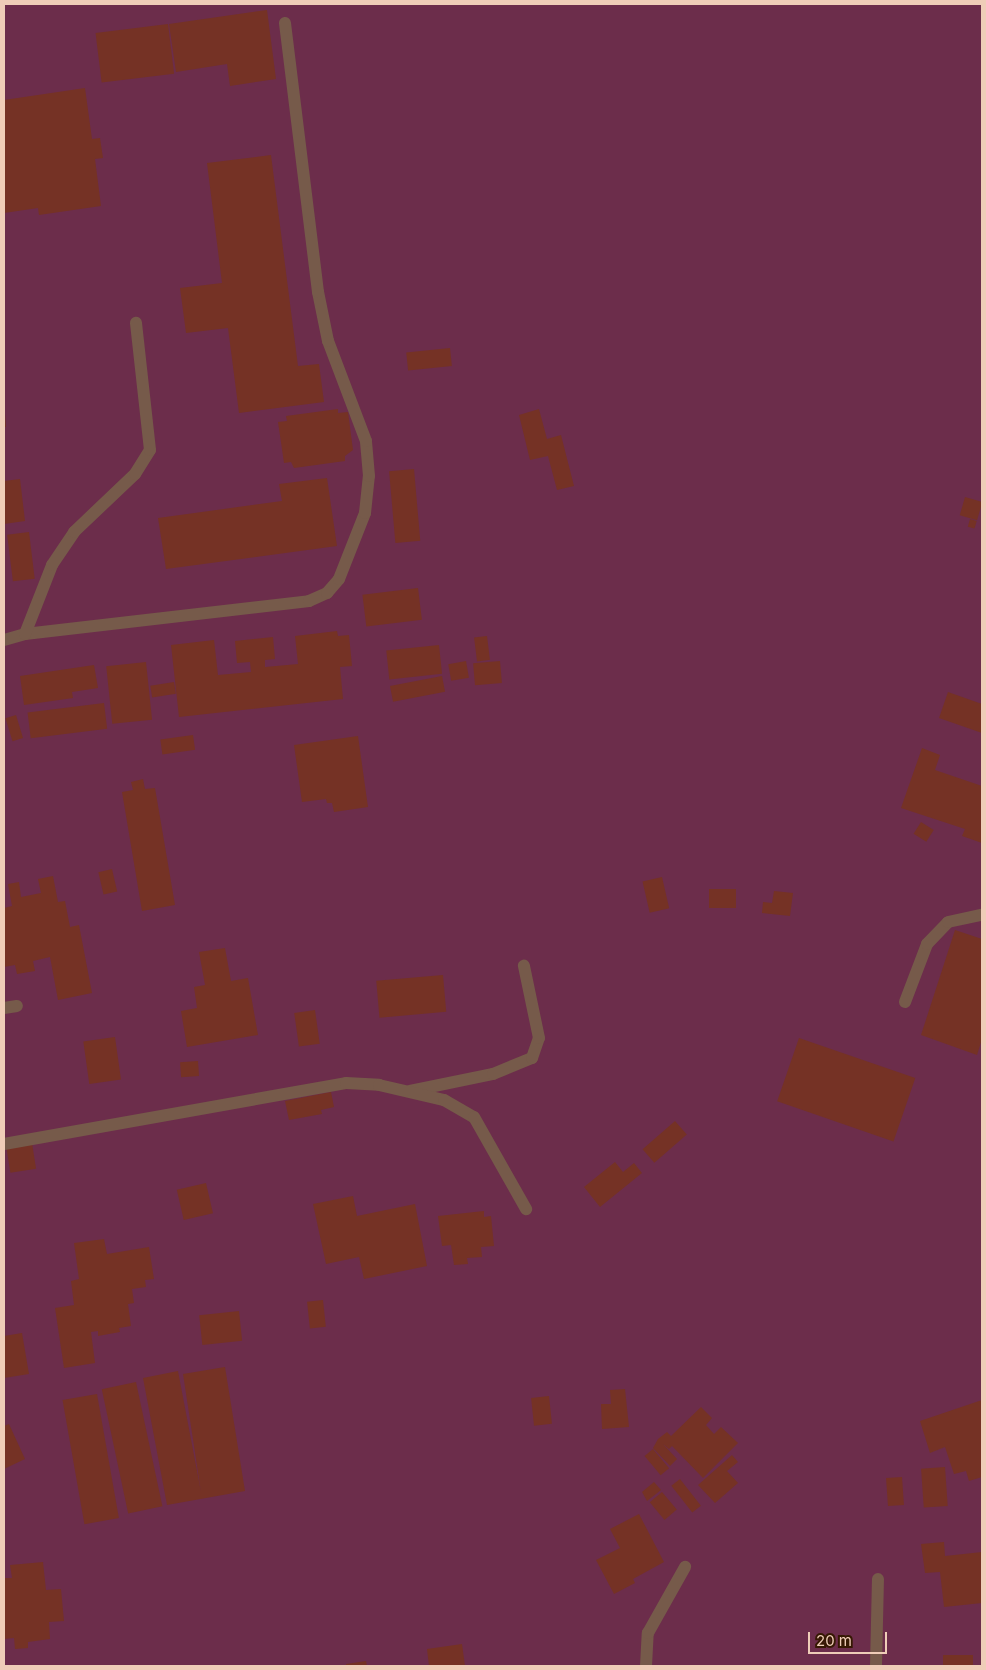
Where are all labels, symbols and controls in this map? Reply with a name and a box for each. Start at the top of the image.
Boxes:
scale bar [811,1622,890,1654]
text: 20 m [816,1631,852,1650]

